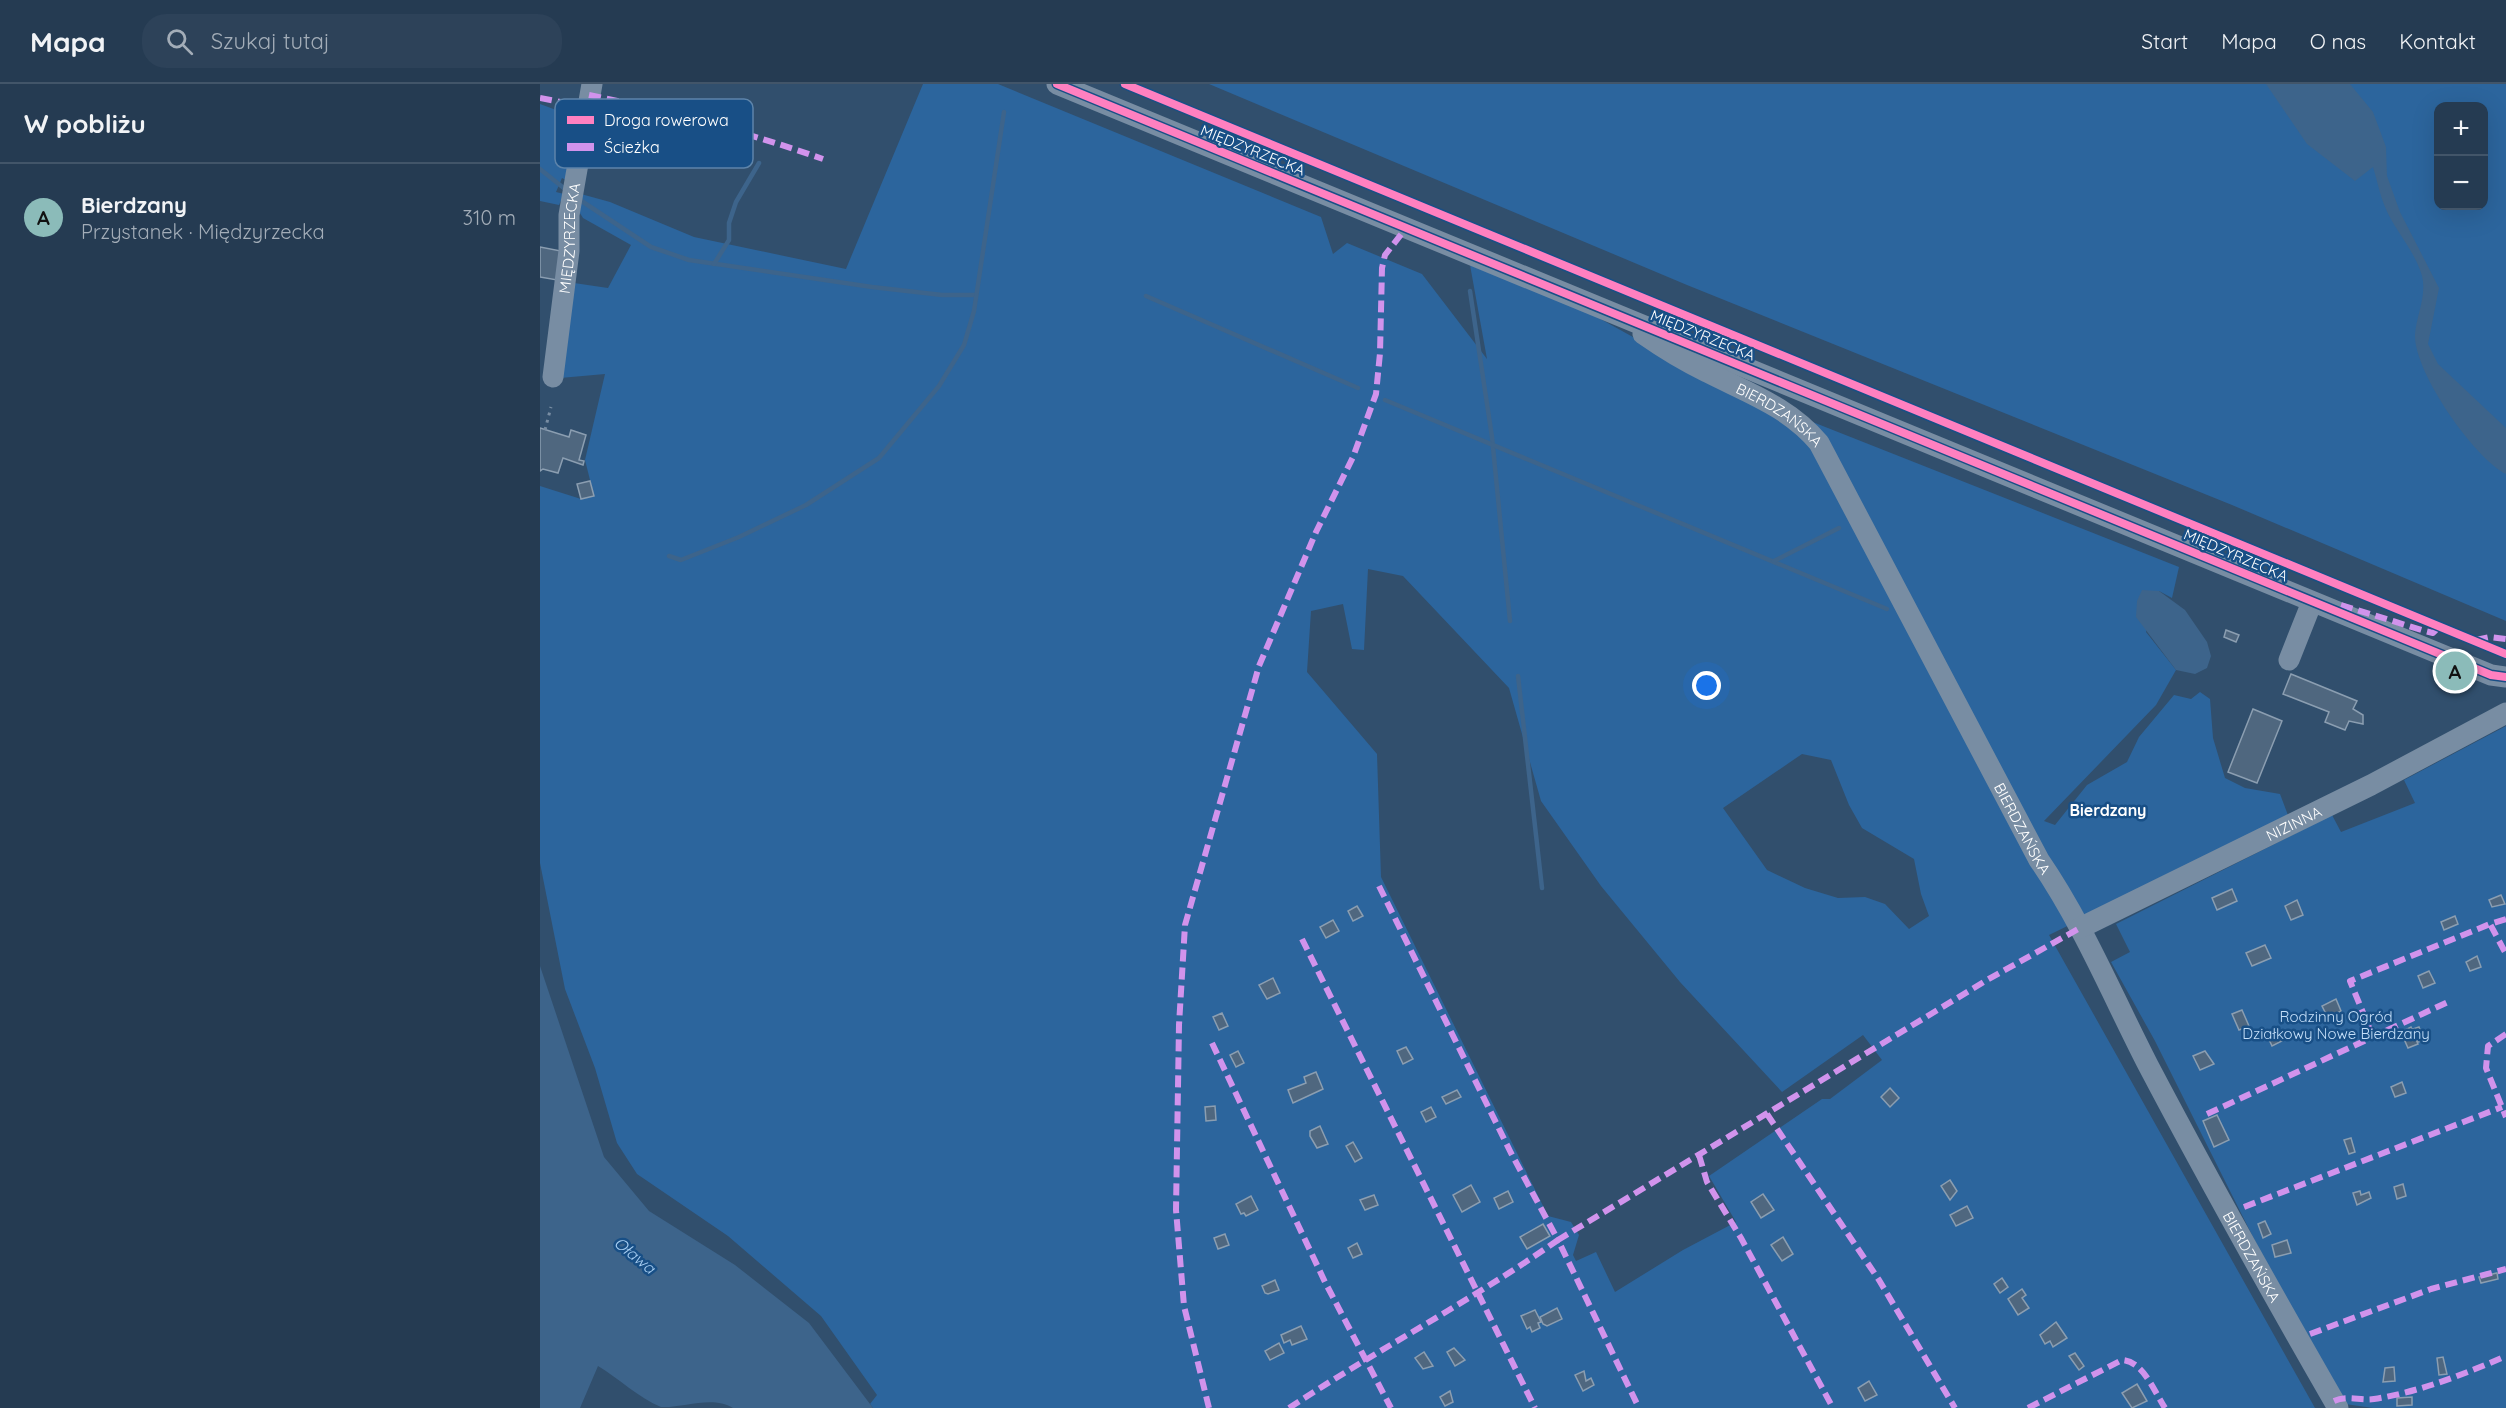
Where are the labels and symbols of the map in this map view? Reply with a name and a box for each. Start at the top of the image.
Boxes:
legend [555,99,753,168]
text: Droga rowerowa [604,110,729,130]
street label: MIĘDZYRZECKA [1198,120,1308,180]
text: Ścieżka [604,137,660,157]
street label: MIĘDZYRZECKA [554,181,584,295]
street label: MIĘDZYRZECKA [1648,305,1758,365]
street label: BIERDZAŃSKA [1733,378,1827,450]
street label: MIĘDZYRZECKA [2181,525,2291,586]
pin: A [2436,648,2474,694]
your location [1692,671,1721,700]
street label: BIERDZAŃSKA [1990,779,2055,878]
district label: Bierdzany [2070,800,2146,820]
street label: NIZINNA [2263,801,2325,845]
park label: Rodzinny Ogród Działkowy Nowe Bierdzany [2242,1007,2430,1043]
street label: BIERDZAŃSKA [2219,1208,2285,1306]
water label: Oława [610,1232,661,1278]

